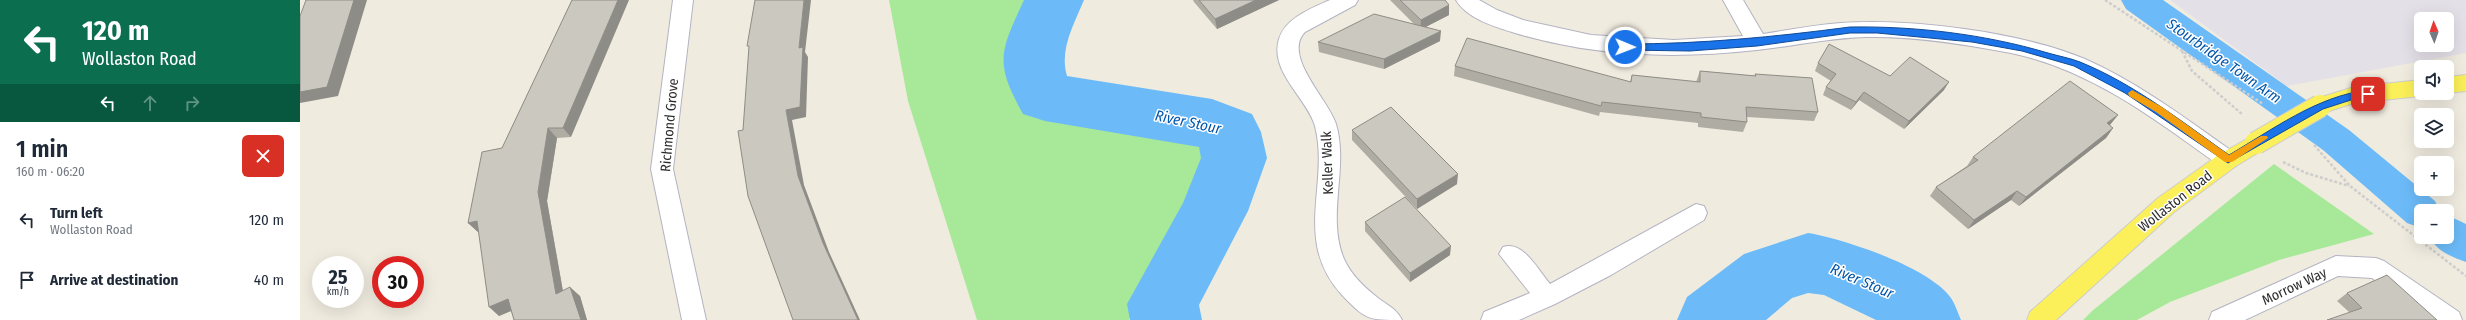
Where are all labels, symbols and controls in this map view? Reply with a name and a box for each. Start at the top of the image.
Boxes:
north arrow [2414,12,2454,52]
map controls [2414,12,2454,244]
text: 120 m [82,14,149,47]
water label: Stourbridge Town Arm [2163,14,2285,107]
icon: left [16,16,68,68]
position arrow [1604,26,1646,68]
text: Wollaston Road [82,48,197,70]
button: sound [2414,60,2454,100]
pin [2351,77,2385,111]
street label: Richmond Grove [657,78,682,172]
icon: arrive [2357,83,2379,105]
icon: left [97,92,119,114]
icon: ahead [139,92,161,114]
icon: right [181,92,203,114]
water label: River Stour [1153,106,1223,138]
button: layers [2414,108,2454,148]
street label: Keller Walk [1318,130,1337,195]
text: 1 min [16,135,68,163]
button: close [242,135,284,177]
button: + [2414,156,2454,196]
text: 160 m · 06:20 [16,164,85,179]
street label: Wollaston Road [2135,167,2216,236]
text: Turn left [50,204,103,222]
button: − [2414,204,2454,244]
icon: left [16,209,38,231]
text: 120 m [249,211,284,229]
text: Wollaston Road [50,222,133,237]
speed limit sign: 30 [372,256,424,308]
water label: River Stour [1828,260,1897,303]
street label: Morrow Way [2259,264,2330,309]
text: 25 [328,265,348,289]
icon: arrive [16,269,38,291]
text: Arrive at destination [50,271,178,289]
text: 40 m [254,271,284,289]
text: km/h [327,286,349,298]

